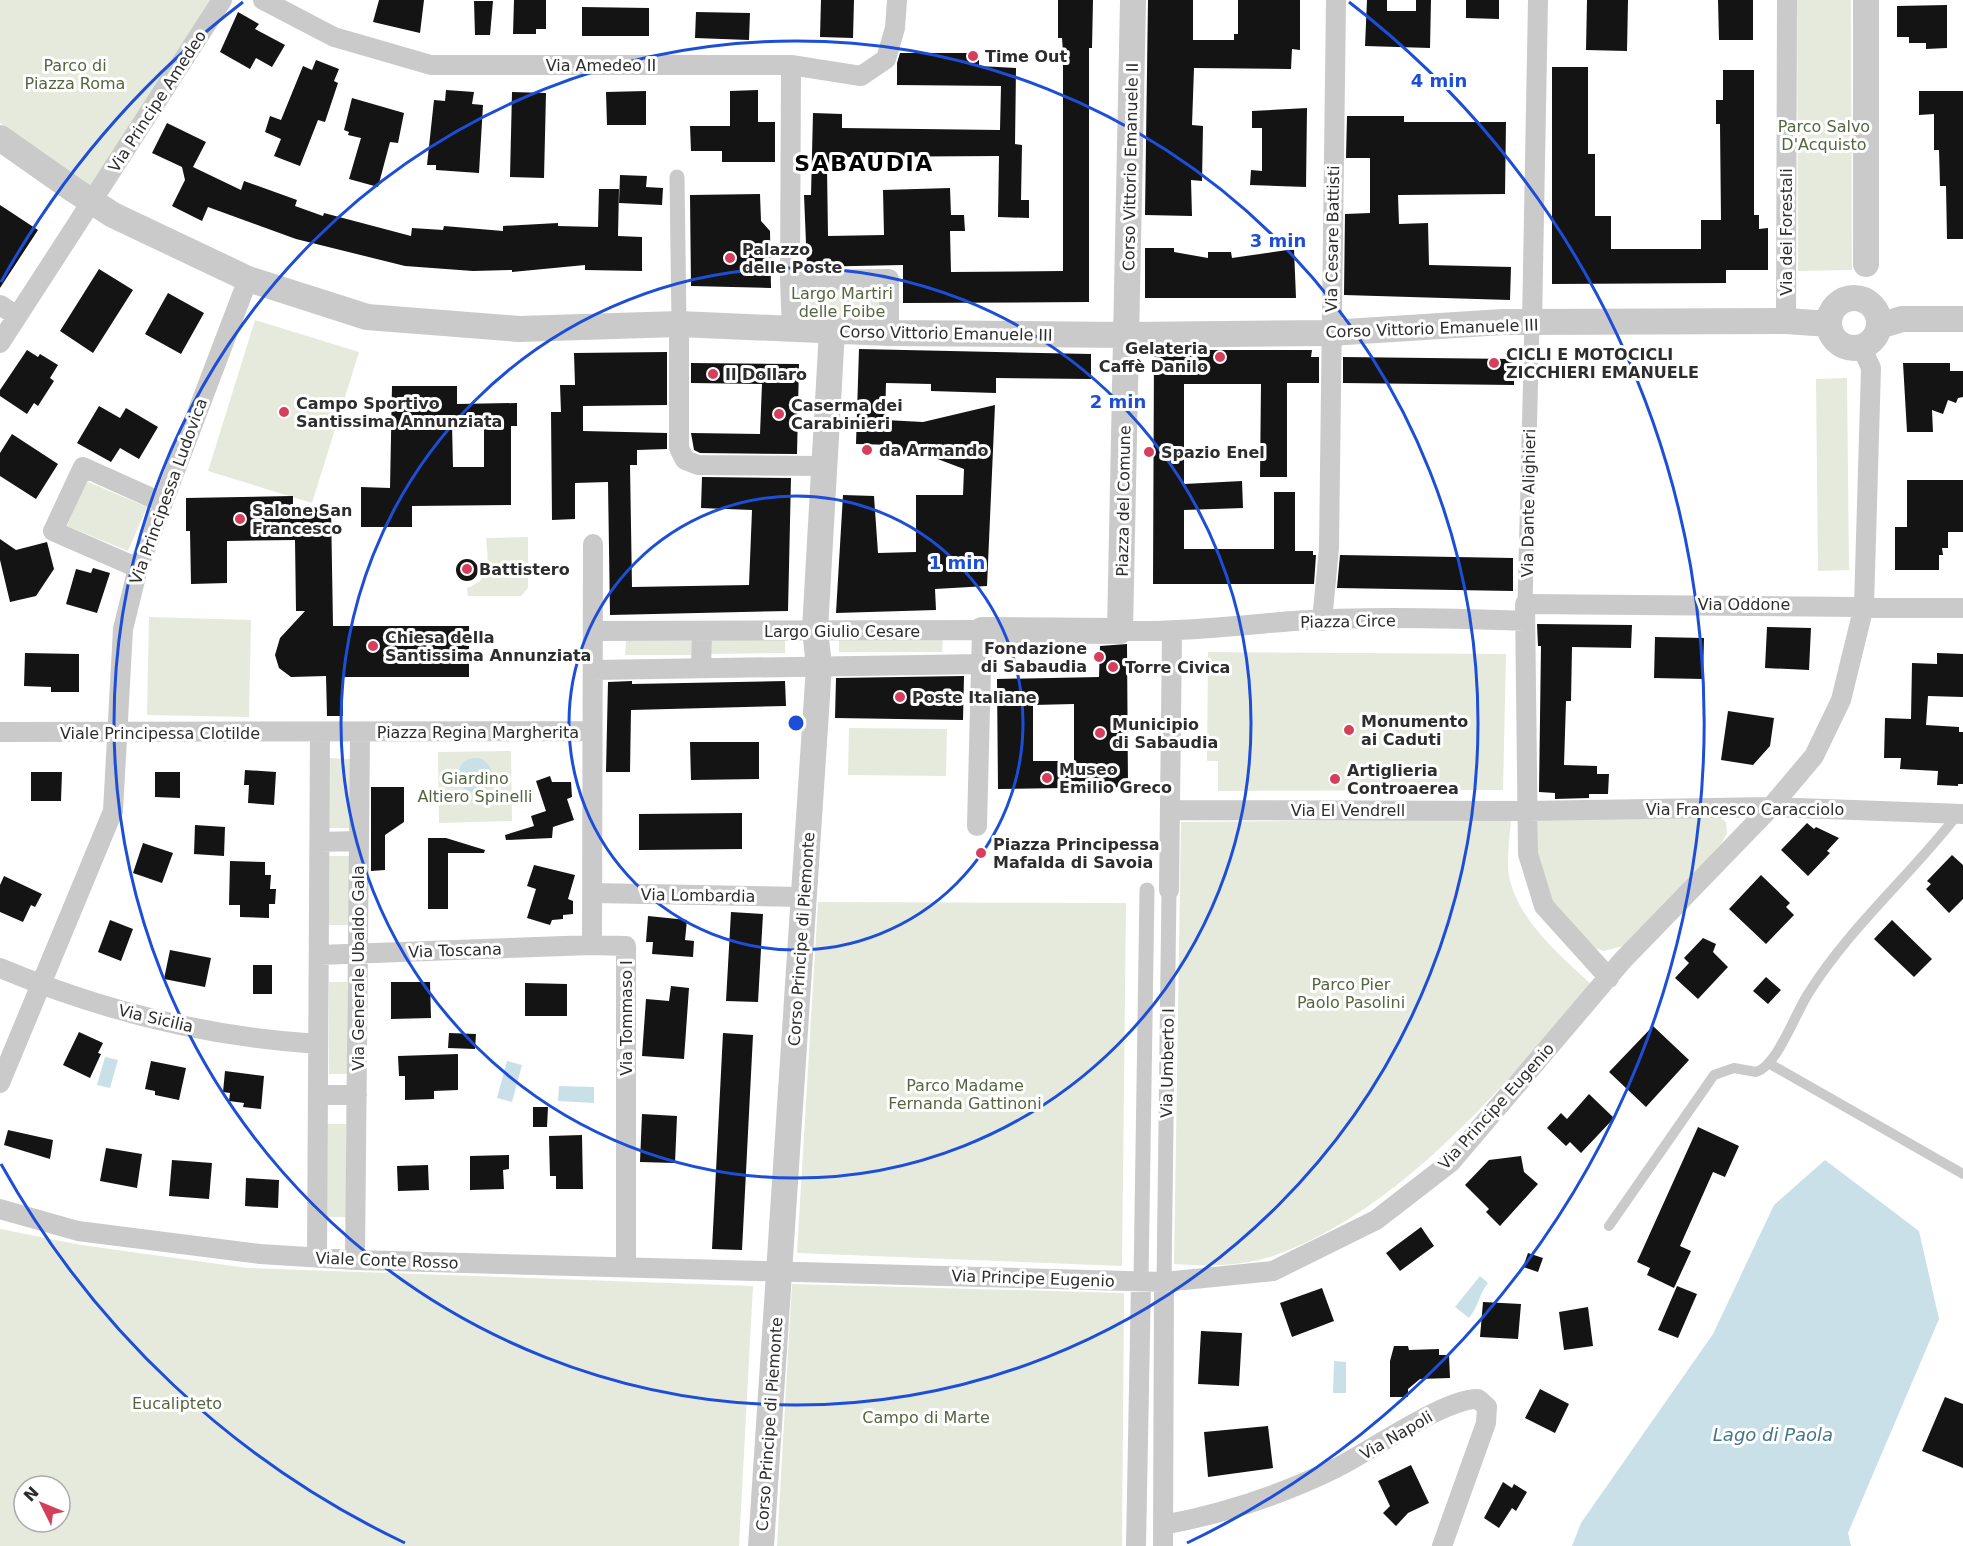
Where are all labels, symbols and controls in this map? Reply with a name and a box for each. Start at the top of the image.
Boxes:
street label: Via Principe Amedeo [105,27,210,176]
place label: Time Out [985,47,1067,66]
marker: Time Out [966,49,980,63]
park label: Parco di Piazza Roma [25,56,125,93]
street label: Via Amedeo II [546,56,656,75]
street label: Corso Vittorio Emanuele II [1119,63,1142,271]
text: 4 min [1411,70,1467,91]
park label: Parco Salvo D'Acquisto [1778,117,1870,154]
district label: SABAUDIA [794,151,934,176]
street label: Via Cesare Battisti [1322,165,1343,313]
street label: Via dei Forestali [1777,168,1796,296]
text: 3 min [1250,230,1306,251]
place label: Palazzo delle Poste [742,240,843,277]
marker: Palazzo delle Poste [723,251,737,265]
park label: Largo Martiri delle Foibe [791,284,893,321]
street label: Corso Vittorio Emanuele III [1325,315,1539,342]
street label: Corso Vittorio Emanuele III [839,322,1053,345]
place label: Gelateria Caffè Danilo [1099,339,1208,376]
place label: CICLI E MOTOCICLI ZICCHIERI EMANUELE [1506,345,1699,382]
marker: Gelateria Caffè Danilo [1213,350,1227,364]
marker: CICLI E MOTOCICLI ZICCHIERI EMANUELE [1487,356,1501,370]
place label: Il Dollaro [725,365,807,384]
marker: Il Dollaro [706,367,720,381]
text: 2 min [1090,391,1146,412]
place label: Campo Sportivo Santissima Annunziata [296,394,502,431]
street label: Via Principessa Ludovica [126,396,211,587]
place label: Caserma dei Carabinieri [791,396,903,433]
marker: Campo Sportivo Santissima Annunziata [277,405,291,419]
marker: Caserma dei Carabinieri [772,407,786,421]
street label: Piazza del Comune [1113,425,1134,577]
street label: Via Dante Alighieri [1518,428,1539,578]
place label: da Armando [879,441,988,460]
marker: da Armando [860,443,874,457]
place label: Spazio Enel [1161,443,1265,462]
marker: Spazio Enel [1142,445,1156,459]
place label: Salone San Francesco [252,501,352,538]
marker: Salone San Francesco [233,512,247,526]
text: 1 min [929,552,985,573]
place label: Battistero [479,560,570,579]
marker: Battistero [460,562,474,576]
street label: Via Oddone [1698,595,1790,614]
street label: Piazza Circe [1300,611,1396,632]
street label: Largo Giulio Cesare [764,622,920,641]
place label: Chiesa della Santissima Annunziata [385,628,591,665]
marker: Chiesa della Santissima Annunziata [366,639,380,653]
place label: Fondazione di Sabaudia [981,639,1087,676]
marker: Fondazione di Sabaudia [1092,650,1106,664]
place label: Torre Civica [1125,658,1230,677]
marker: Torre Civica [1106,660,1120,674]
place label: Poste Italiane [912,688,1037,707]
marker: Poste Italiane [893,690,907,704]
place label: Monumento ai Caduti [1361,712,1468,749]
centre of rings [786,713,806,733]
place label: Municipio di Sabaudia [1112,715,1218,752]
street label: Piazza Regina Margherita [377,723,579,742]
marker: Monumento ai Caduti [1342,723,1356,737]
street label: Viale Principessa Clotilde [60,724,260,743]
marker: Municipio di Sabaudia [1093,726,1107,740]
place label: Museo Emilio Greco [1059,760,1172,797]
place label: Artiglieria Controaerea [1347,761,1459,798]
park label: Giardino Altiero Spinelli [417,769,533,806]
marker: Museo Emilio Greco [1040,771,1054,785]
marker: Artiglieria Controaerea [1328,772,1342,786]
street label: Via Francesco Caracciolo [1646,800,1844,819]
street label: Via El Vendrell [1291,801,1405,820]
street label: Corso Principe di Piemonte [785,831,818,1047]
place label: Piazza Principessa Mafalda di Savoia [993,835,1160,872]
marker: Piazza Principessa Mafalda di Savoia [974,846,988,860]
street label: Via Generale Ubaldo Gala [349,865,368,1071]
street label: Via Lombardia [641,885,755,906]
street label: Via Toscana [408,939,502,962]
street label: Via Tommaso I [617,960,636,1076]
park label: Parco Pier Paolo Pasolini [1297,975,1405,1012]
street label: Via Sicilia [116,1001,195,1036]
street label: Via Umberto I [1157,1008,1178,1118]
street label: Via Principe Eugenio [1435,1039,1558,1173]
park label: Parco Madame Fernanda Gattinoni [888,1076,1042,1113]
street label: Viale Conte Rosso [315,1249,459,1272]
street label: Via Principe Eugenio [951,1266,1115,1291]
street label: Corso Principe di Piemonte [753,1316,786,1532]
park label: Eucalipteto [132,1394,222,1413]
street label: Via Napoli [1357,1407,1436,1464]
park label: Campo di Marte [862,1408,990,1427]
water label: Lago di Paola [1713,1424,1833,1445]
north arrow [12,1474,72,1534]
text: N [20,1483,43,1505]

